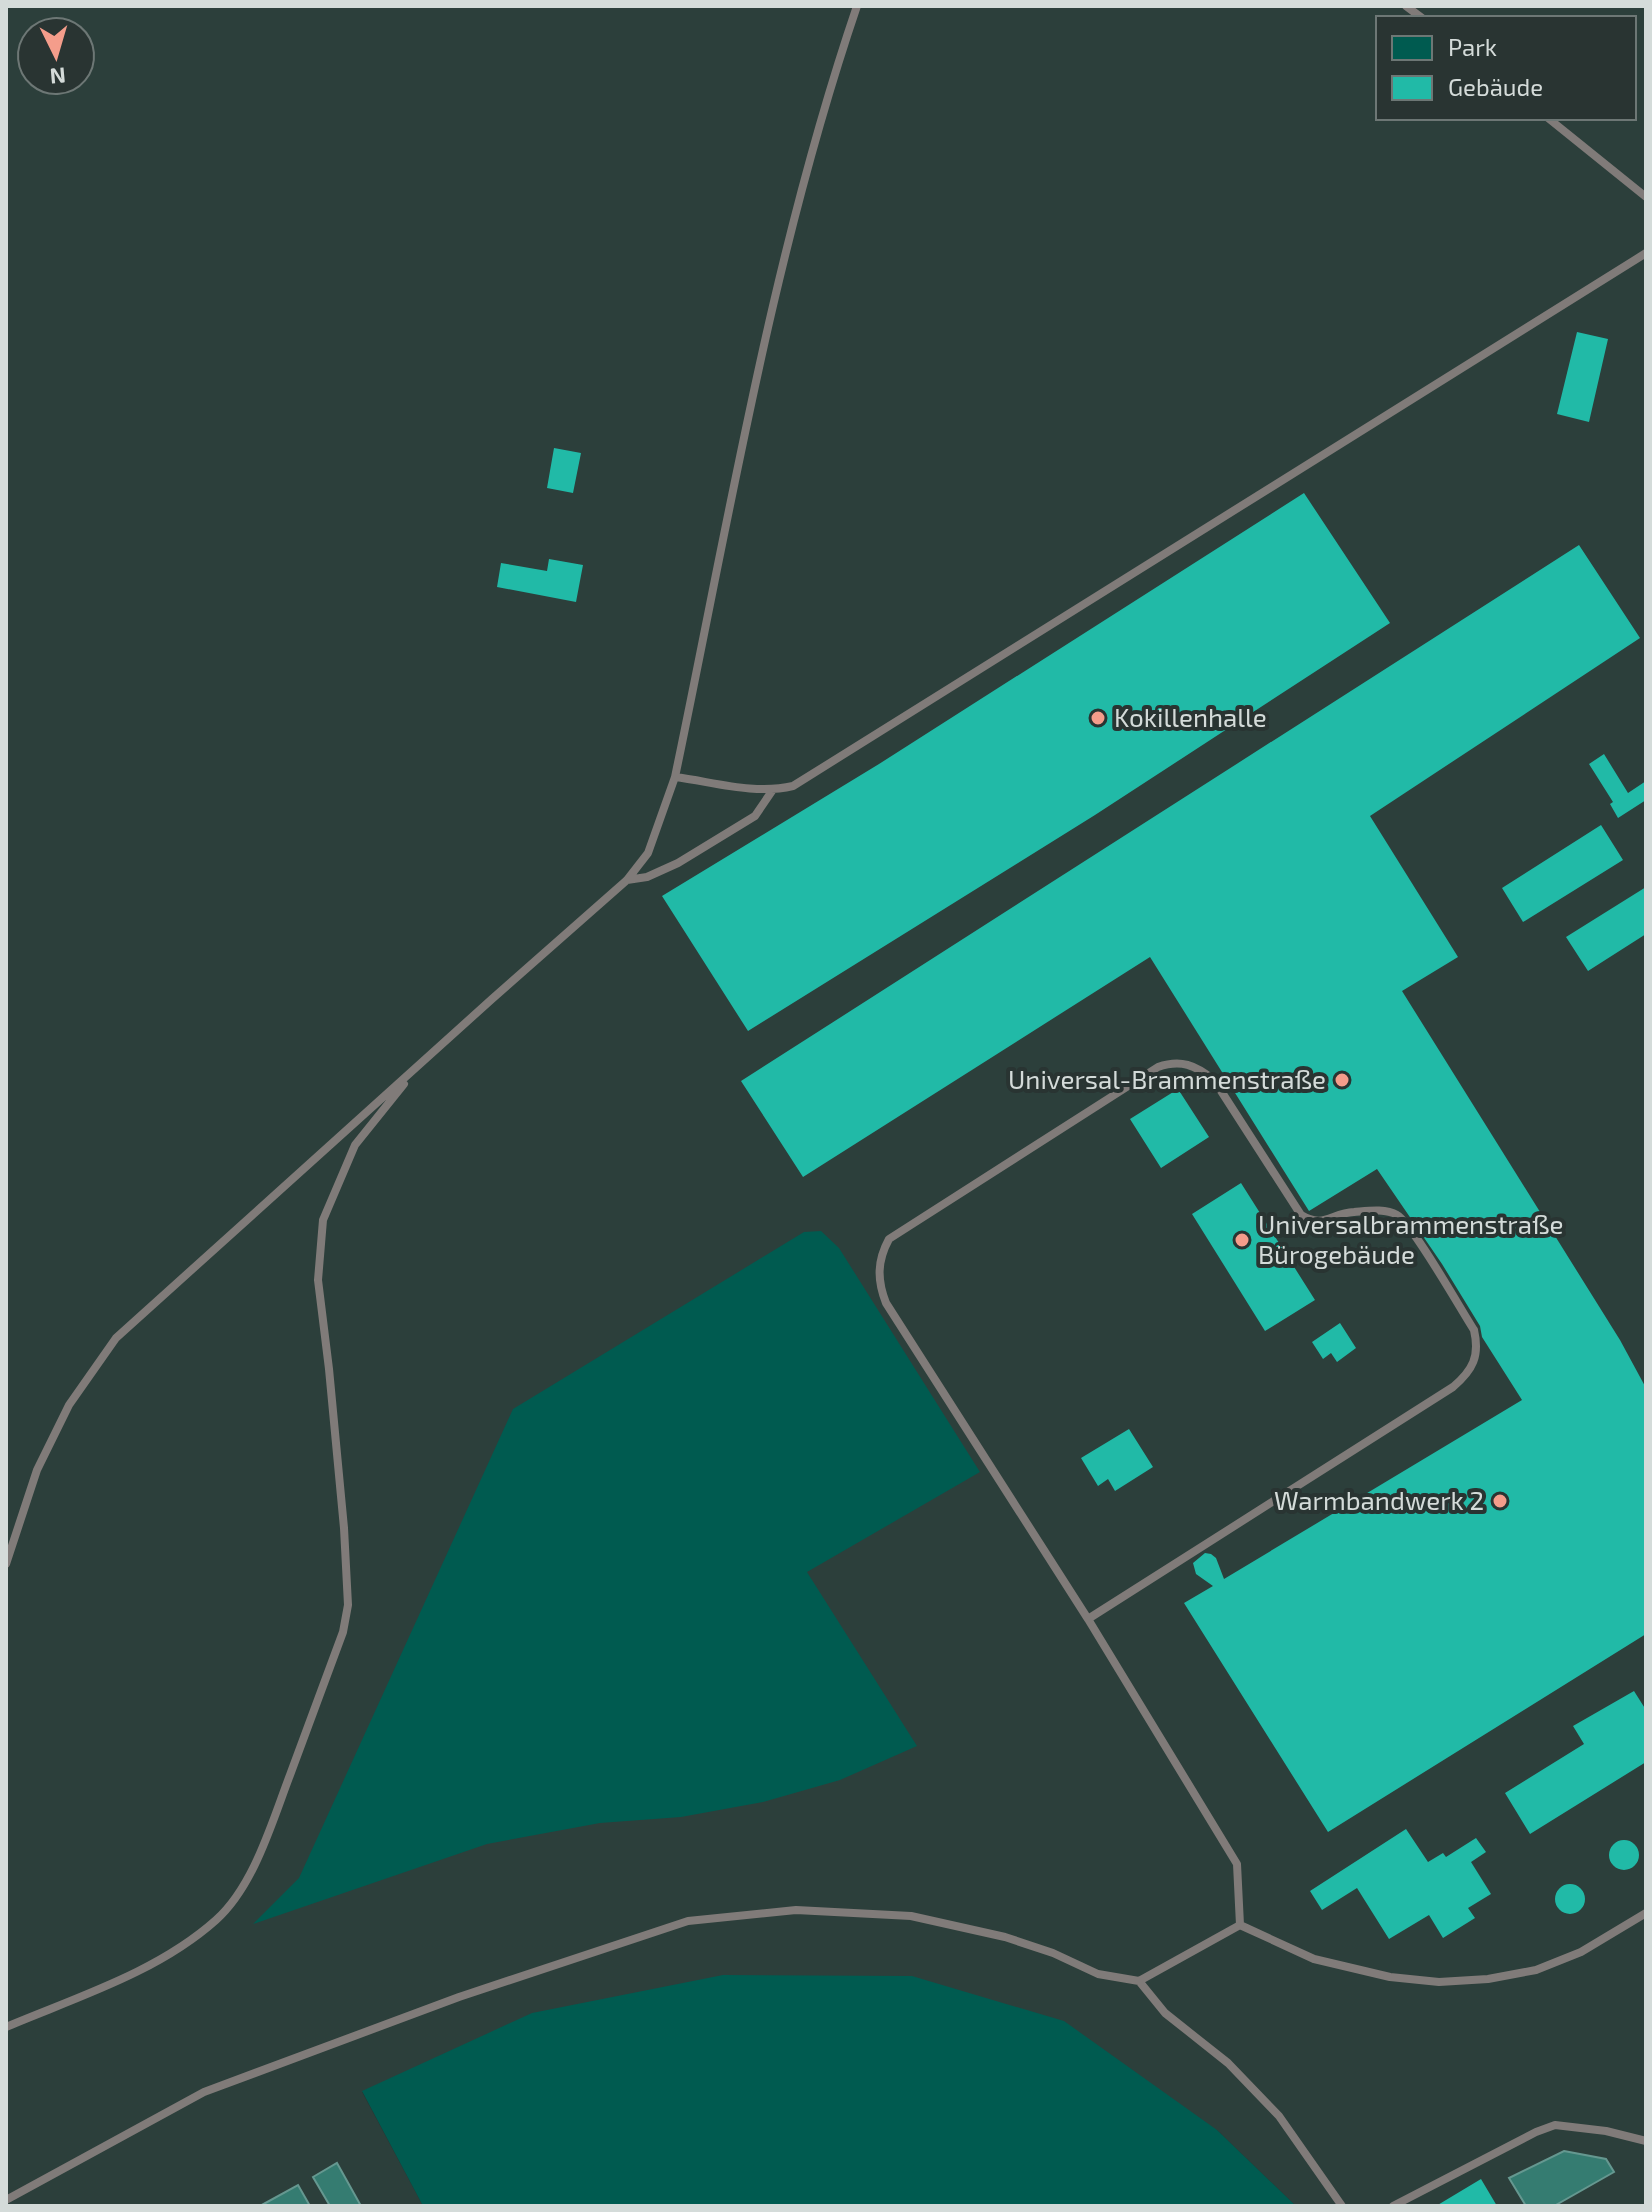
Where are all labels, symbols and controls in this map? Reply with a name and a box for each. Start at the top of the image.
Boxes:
north arrow [16,16,96,96]
legend [1376,16,1636,120]
text: Park [1448,32,1497,61]
text: N [49,63,67,91]
text: Gebäude [1448,72,1543,101]
place label: Kokillenhalle [1114,701,1267,732]
marker: Kokillenhalle [1089,709,1107,727]
place label: Universal-Brammenstraße [1008,1063,1326,1094]
marker: Universal-Brammenstraße [1333,1071,1351,1089]
place label: Universalbrammenstraße Bürogebäude [1258,1208,1564,1269]
marker: Universalbrammenstraße Bürogebäude [1233,1231,1251,1249]
place label: Warmbandwerk 2 [1274,1484,1484,1515]
marker: Warmbandwerk 2 [1491,1492,1509,1510]

